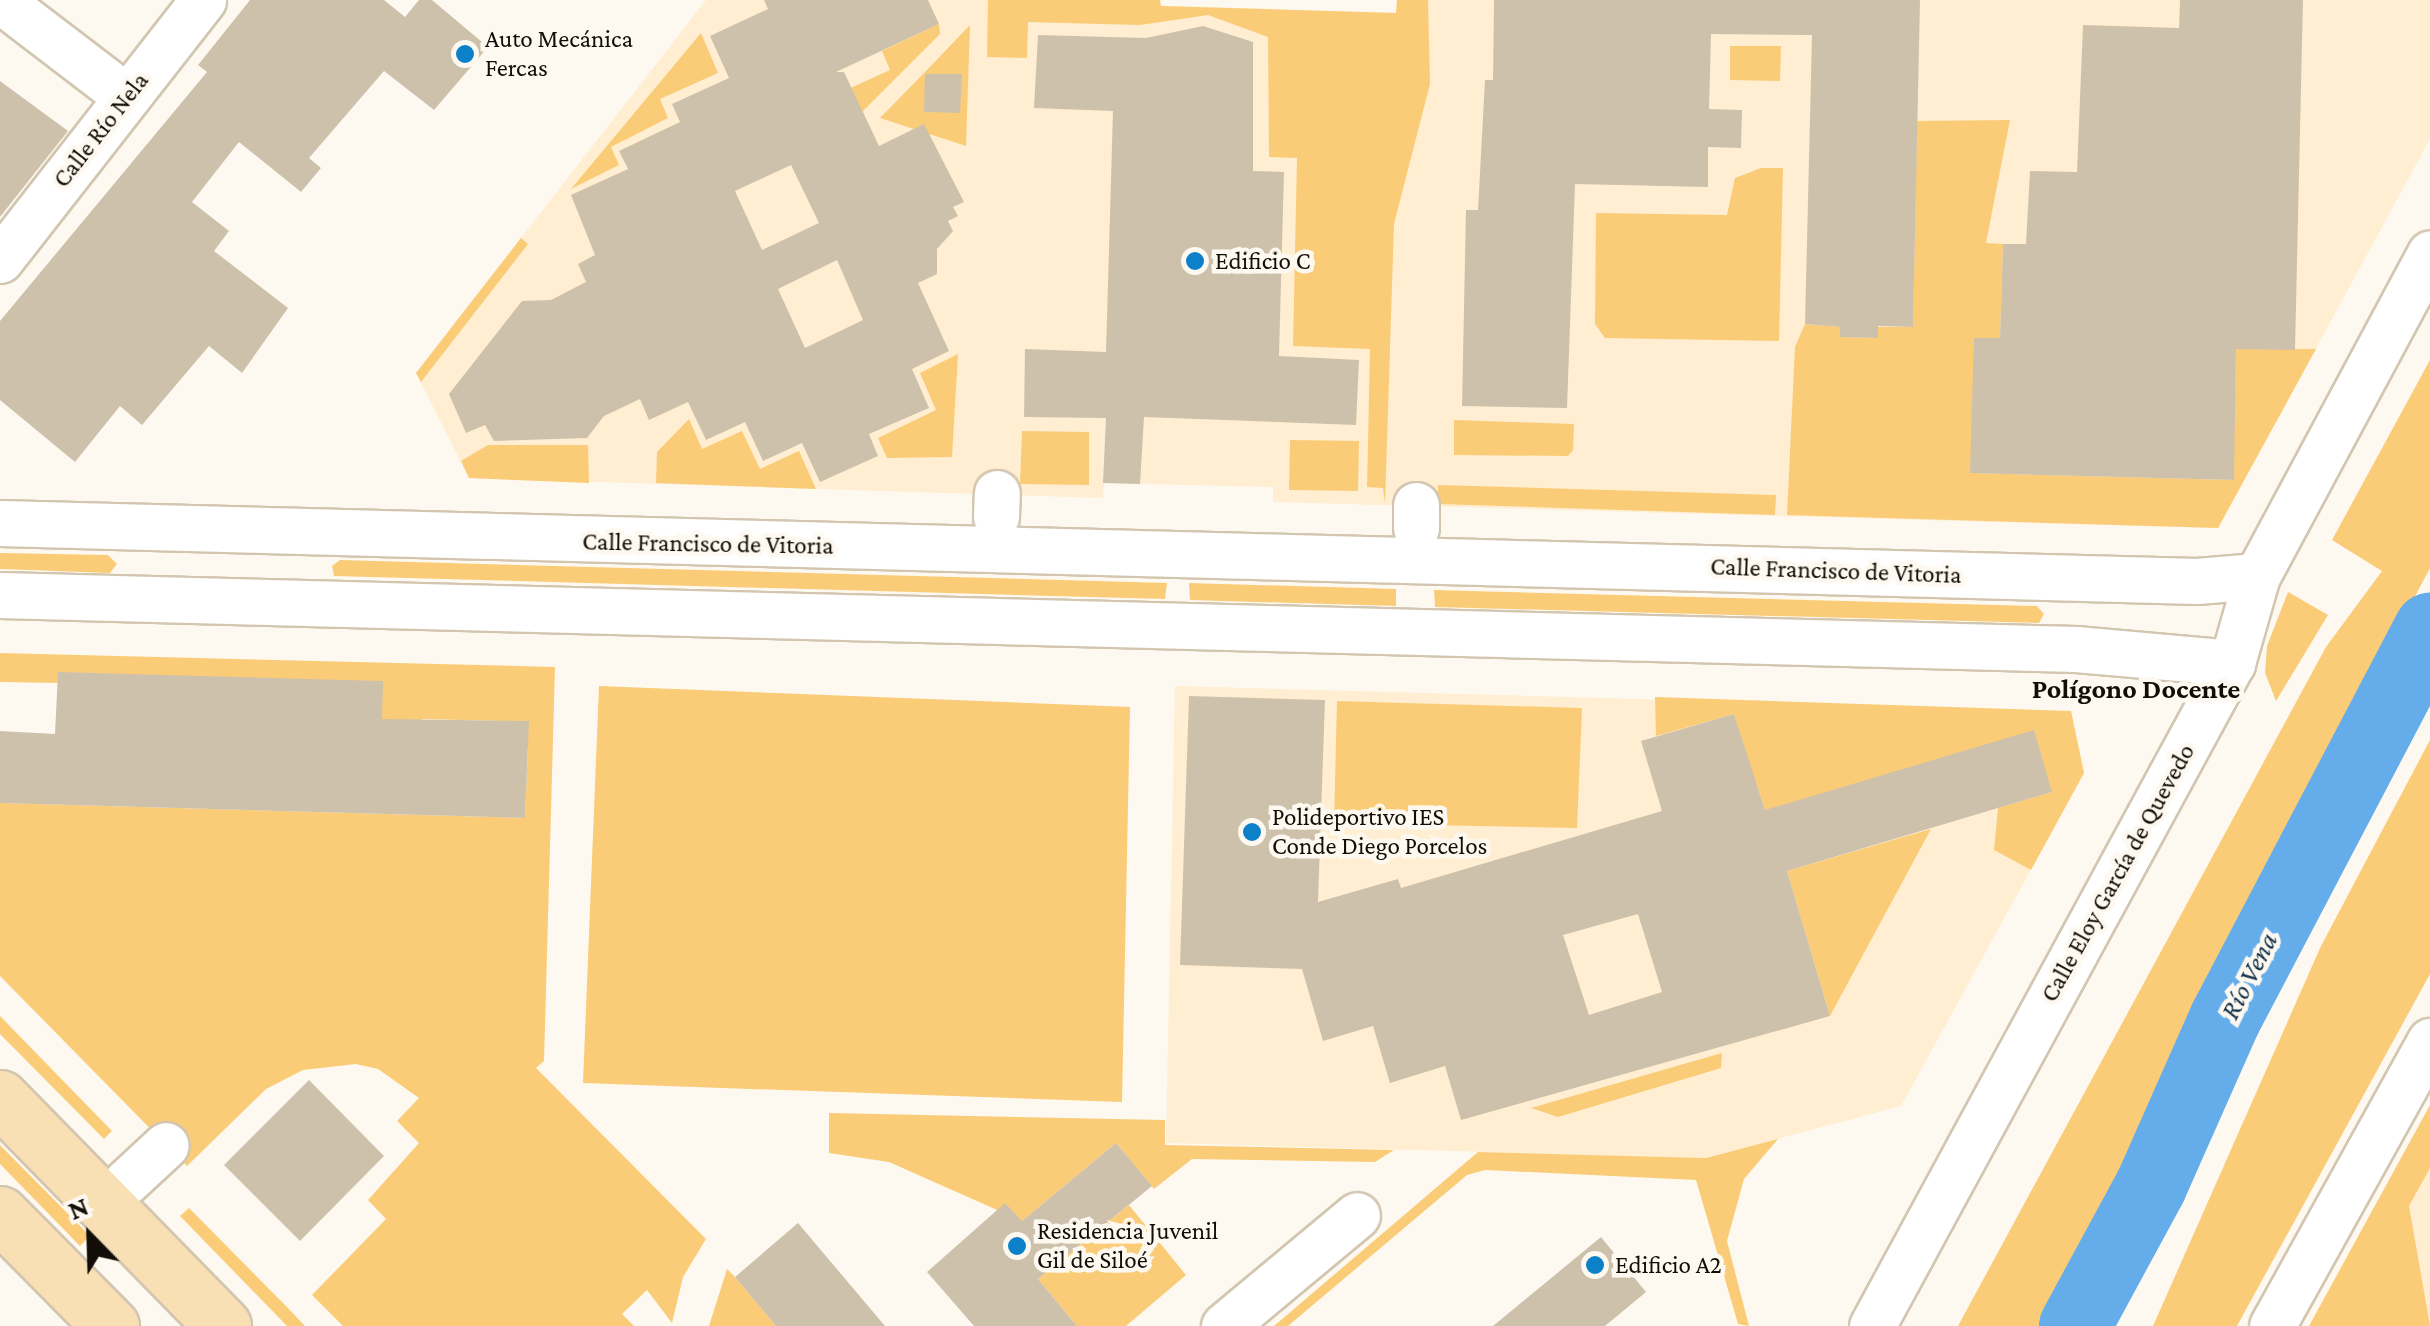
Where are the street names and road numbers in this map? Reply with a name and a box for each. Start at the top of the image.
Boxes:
street label: Calle Río Nela [47,66,155,194]
street label: Calle Francisco de Vitoria [582,527,834,561]
street label: Calle Francisco de Vitoria [1710,552,1962,590]
street label: Calle Eloy García de Quevedo [2035,739,2201,1007]

